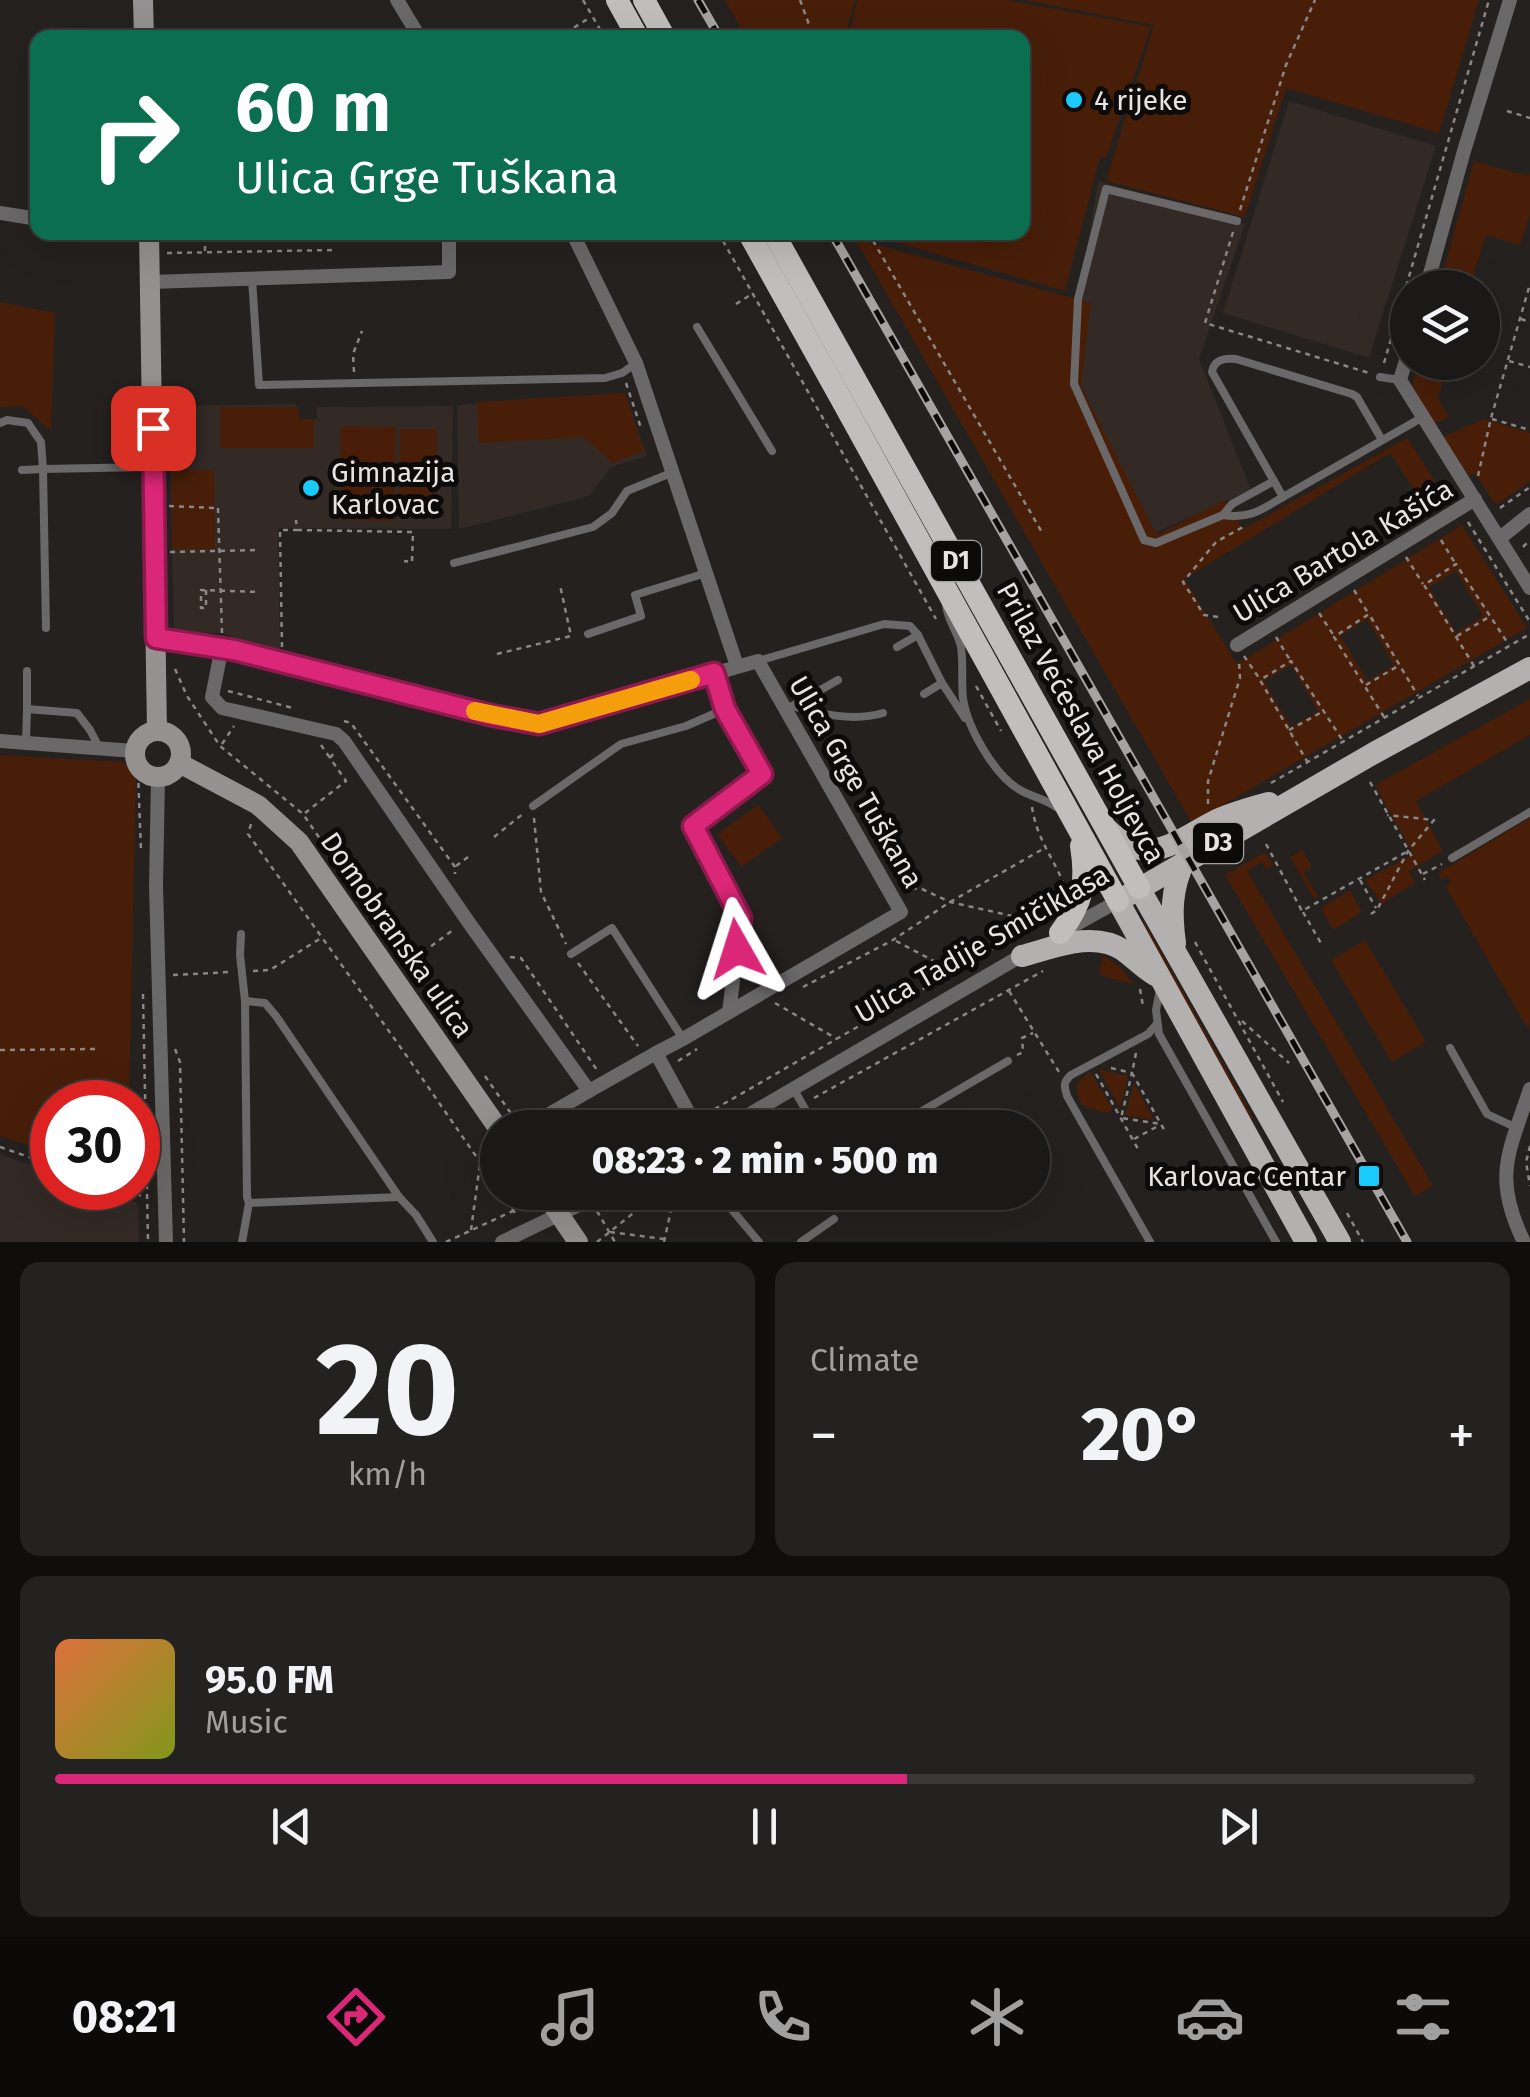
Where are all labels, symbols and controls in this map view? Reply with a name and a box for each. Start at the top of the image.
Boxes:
text: 60 m [235,66,391,150]
icon: right [70,70,200,200]
place label: 4 rijeke [1094,84,1187,117]
marker: 4 rijeke [1063,89,1085,111]
text: Ulica Grge Tuškana [235,151,619,205]
map controls [1390,270,1500,380]
button: layers [1390,270,1500,380]
pin [111,386,196,471]
icon: arrive [126,401,181,456]
place label: Gimnazija Karlovac [331,456,455,521]
street label: Ulica Bartola Kašića [1227,472,1459,630]
marker: Gimnazija Karlovac [300,477,322,499]
road number: D1 [931,541,981,581]
street label: Prilaz Većeslava Holjevca [990,577,1172,869]
street label: Ulica Grge Tuškana [782,670,930,894]
road number: D3 [1193,823,1243,863]
street label: Domobranska ulica [314,826,480,1044]
street label: Ulica Tadije Smičiklasa [849,858,1115,1030]
position arrow [685,897,789,1001]
speed limit sign: 30 [30,1080,160,1210]
text: 08:23 · 2 min · 500 m [592,1137,938,1183]
place label: Karlovac Centar [1147,1160,1346,1193]
marker: Karlovac Centar [1356,1163,1382,1189]
text: 20 [316,1312,459,1468]
text: Climate [810,1341,919,1379]
text: 20° [1081,1390,1204,1480]
text: − [810,1403,838,1469]
text: + [1448,1403,1475,1469]
text: km/h [348,1455,427,1493]
text: 95.0 FM [205,1657,334,1703]
text: Music [205,1703,288,1741]
icon: previous [264,1799,319,1854]
icon: pause [737,1799,792,1854]
icon: next [1211,1799,1266,1854]
icon: directions [321,1982,391,2052]
icon: music [535,1982,605,2052]
icon: phone [748,1982,818,2052]
icon: climate [962,1982,1032,2052]
icon: car [1175,1982,1245,2052]
icon: filters [1388,1982,1458,2052]
text: 08:21 [72,1990,178,2044]

